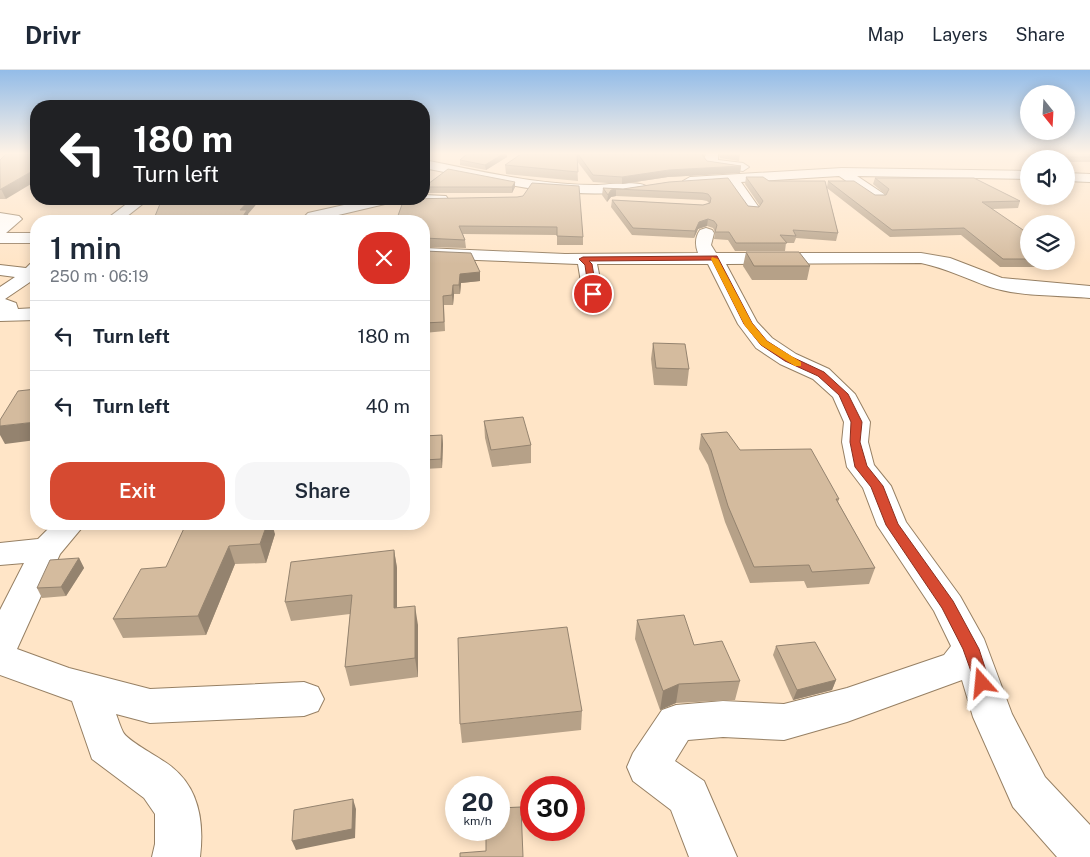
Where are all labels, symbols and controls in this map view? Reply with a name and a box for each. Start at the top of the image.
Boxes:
text: Drivr [25,21,81,49]
text: Map [868,24,904,45]
text: Layers [932,24,988,45]
text: Share [1016,24,1065,45]
north arrow [1020,85,1075,140]
map controls [1020,85,1075,270]
text: 180 m [133,119,233,160]
icon: left [50,120,115,185]
button: sound [1020,150,1075,205]
text: Turn left [133,161,219,187]
button: layers [1020,215,1075,270]
text: 1 min [50,230,121,266]
button: close [358,232,410,284]
text: 250 m · 06:19 [50,267,148,286]
pin [572,273,614,315]
icon: arrive [579,280,607,308]
icon: left [50,322,78,350]
text: Turn left [93,325,170,347]
text: 180 m [357,325,410,347]
icon: left [50,392,78,420]
text: Turn left [93,395,170,417]
text: 40 m [365,395,410,417]
button: Exit [50,462,225,520]
button: Share [235,462,410,520]
position arrow [955,656,1007,708]
speed limit sign: 30 [520,776,585,841]
text: 20 [462,787,494,817]
text: km/h [463,814,492,828]

